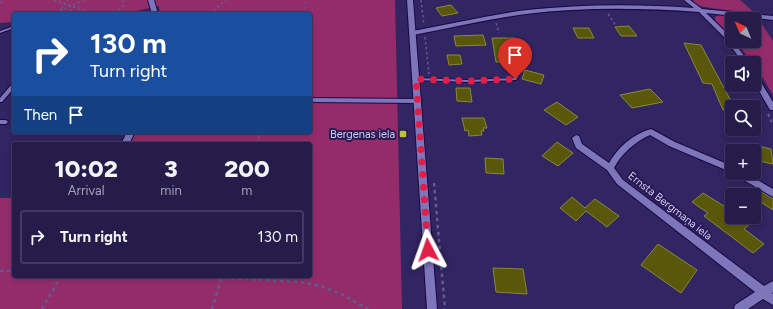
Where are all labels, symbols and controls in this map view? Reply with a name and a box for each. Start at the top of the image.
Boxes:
north arrow [725,12,761,48]
map controls [725,12,761,224]
text: 130 m [90,26,167,60]
icon: right [24,28,76,80]
pin [498,38,532,79]
icon: arrive [504,44,526,66]
button: sound [725,56,761,92]
text: Turn right [90,60,167,82]
button: search [725,100,761,136]
icon: arrive [65,104,87,126]
text: Then [24,106,57,124]
place label: Bergenas iela [330,128,395,141]
marker: Bergenas iela [398,129,408,139]
button: + [725,144,761,180]
text: 10:02 [54,154,118,183]
text: 3 [164,154,178,183]
text: 200 [224,154,270,183]
street label: Ernsta Bergmaņa iela [625,169,715,243]
text: Arrival [68,183,105,198]
text: min [160,183,182,198]
text: m [241,183,252,198]
button: − [725,188,761,224]
icon: right [26,226,48,248]
text: Turn right [60,228,128,246]
text: 130 m [258,228,298,246]
position arrow [407,229,449,271]

